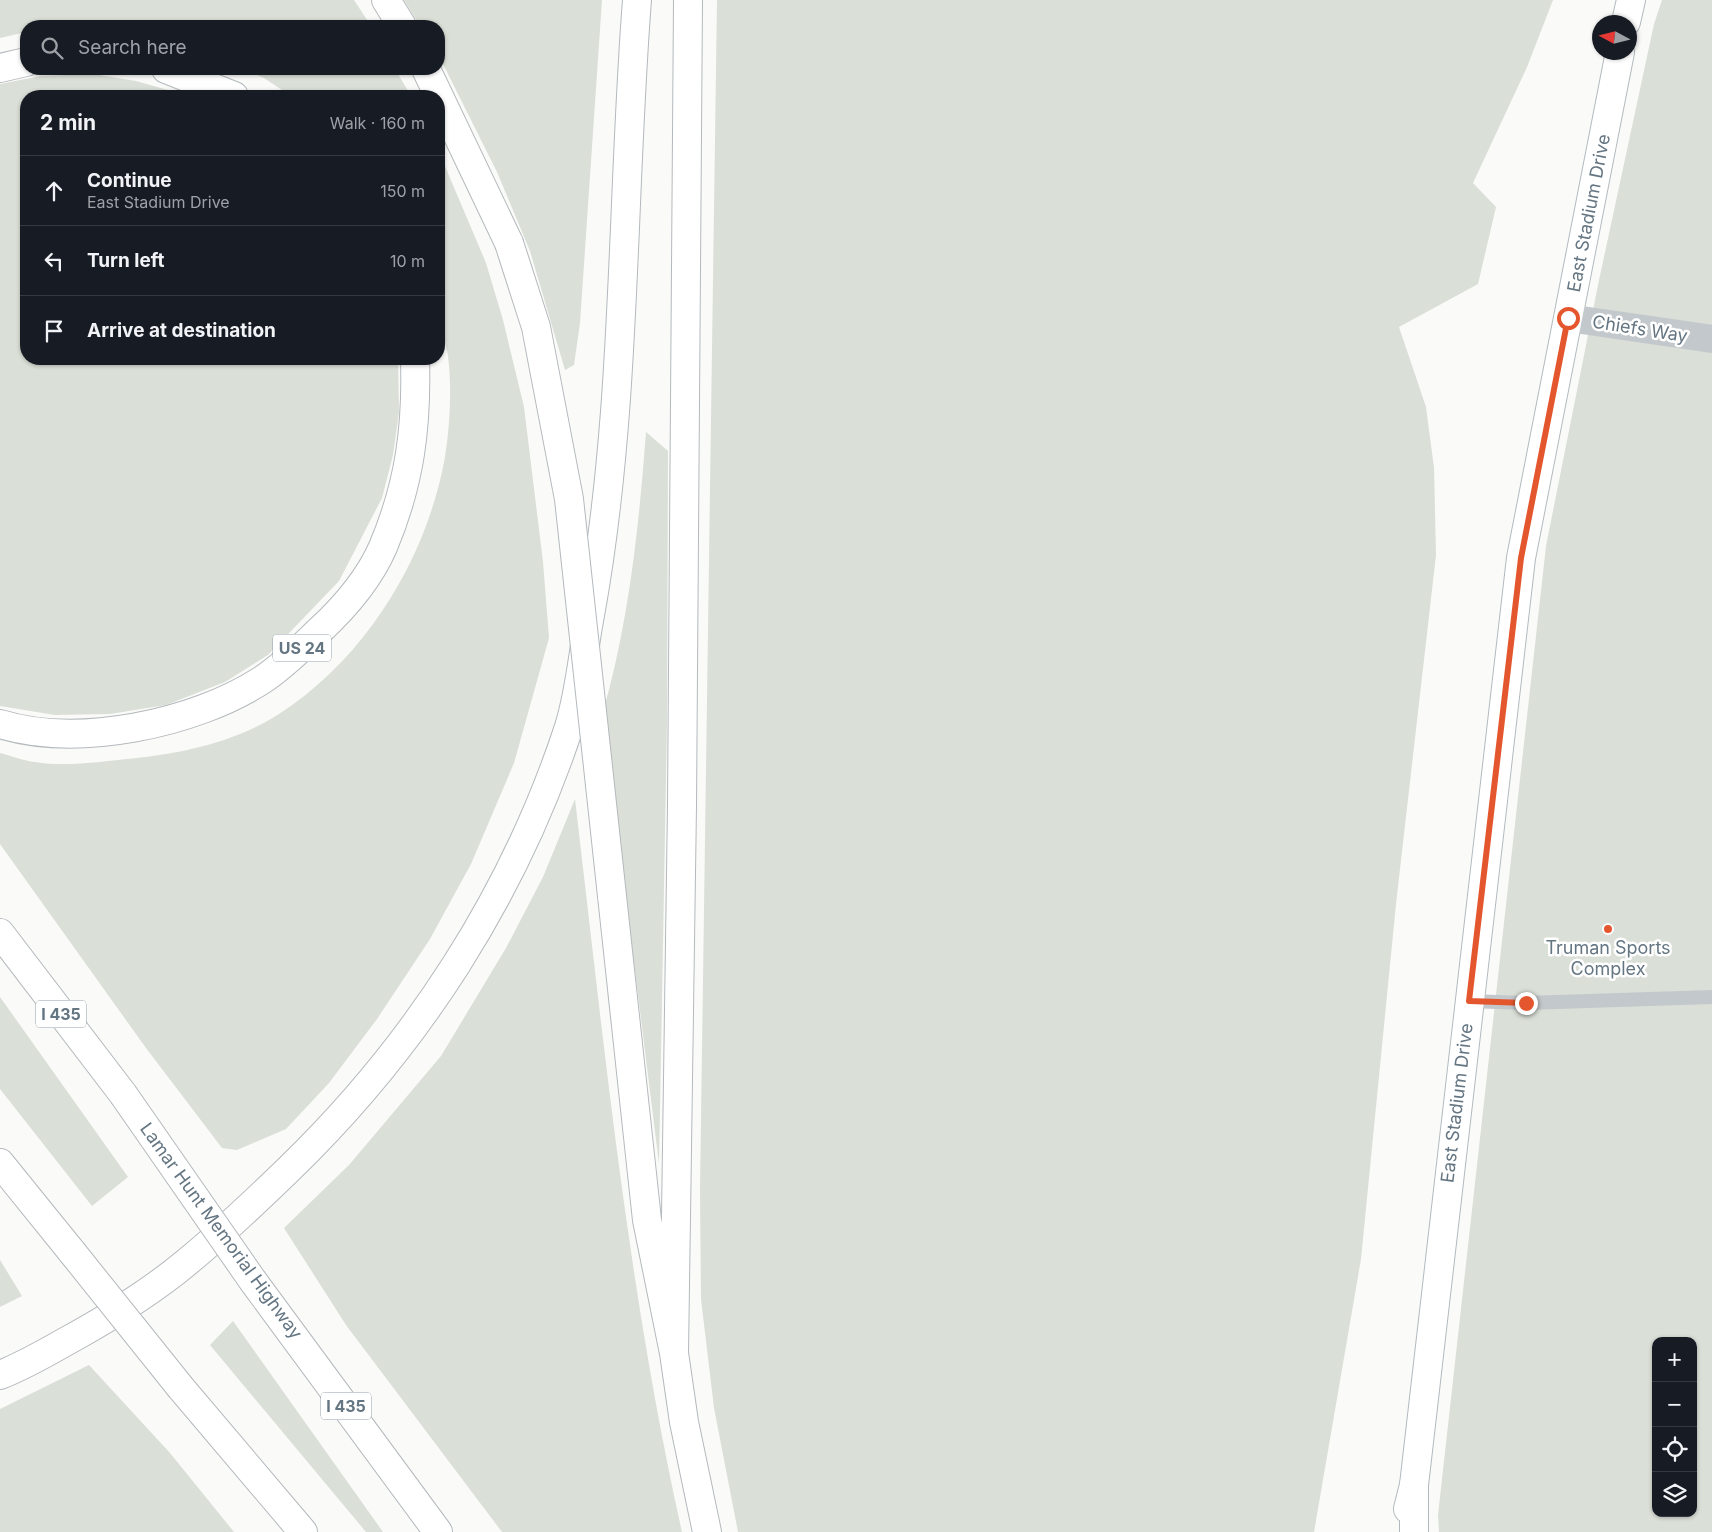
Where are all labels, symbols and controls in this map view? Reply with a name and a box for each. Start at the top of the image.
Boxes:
north arrow [1592,15,1637,60]
search box [20,20,445,75]
icon: search [38,34,66,62]
text: Search here [78,36,187,59]
text: 2 min [40,110,96,135]
text: Walk · 160 m [330,113,425,133]
street label: East Stadium Drive [1563,132,1614,294]
text: Continue [87,169,172,192]
icon: ahead [40,177,68,205]
text: 150 m [380,181,425,201]
text: East Stadium Drive [87,192,230,212]
icon: left [40,247,68,275]
text: Turn left [87,249,165,272]
text: 10 m [390,251,425,271]
route start [1557,307,1580,330]
street label: Chiefs Way [1591,311,1689,346]
icon: arrive [40,317,68,345]
text: Arrive at destination [87,319,276,342]
road number: US 24 [273,634,331,661]
marker: Truman Sports Complex [1602,923,1614,935]
place label: Truman Sports Complex [1545,937,1671,979]
route end [1515,992,1538,1015]
road number: I 435 [36,1001,86,1028]
street label: East Stadium Drive [1436,1022,1477,1184]
street label: Lamar Hunt Memorial Highway [136,1119,307,1343]
map controls [1652,1337,1697,1517]
button: + [1652,1337,1697,1382]
button: − [1652,1382,1697,1427]
road number: I 435 [321,1392,371,1420]
button: locate [1652,1427,1697,1472]
button: layers [1652,1472,1697,1517]

